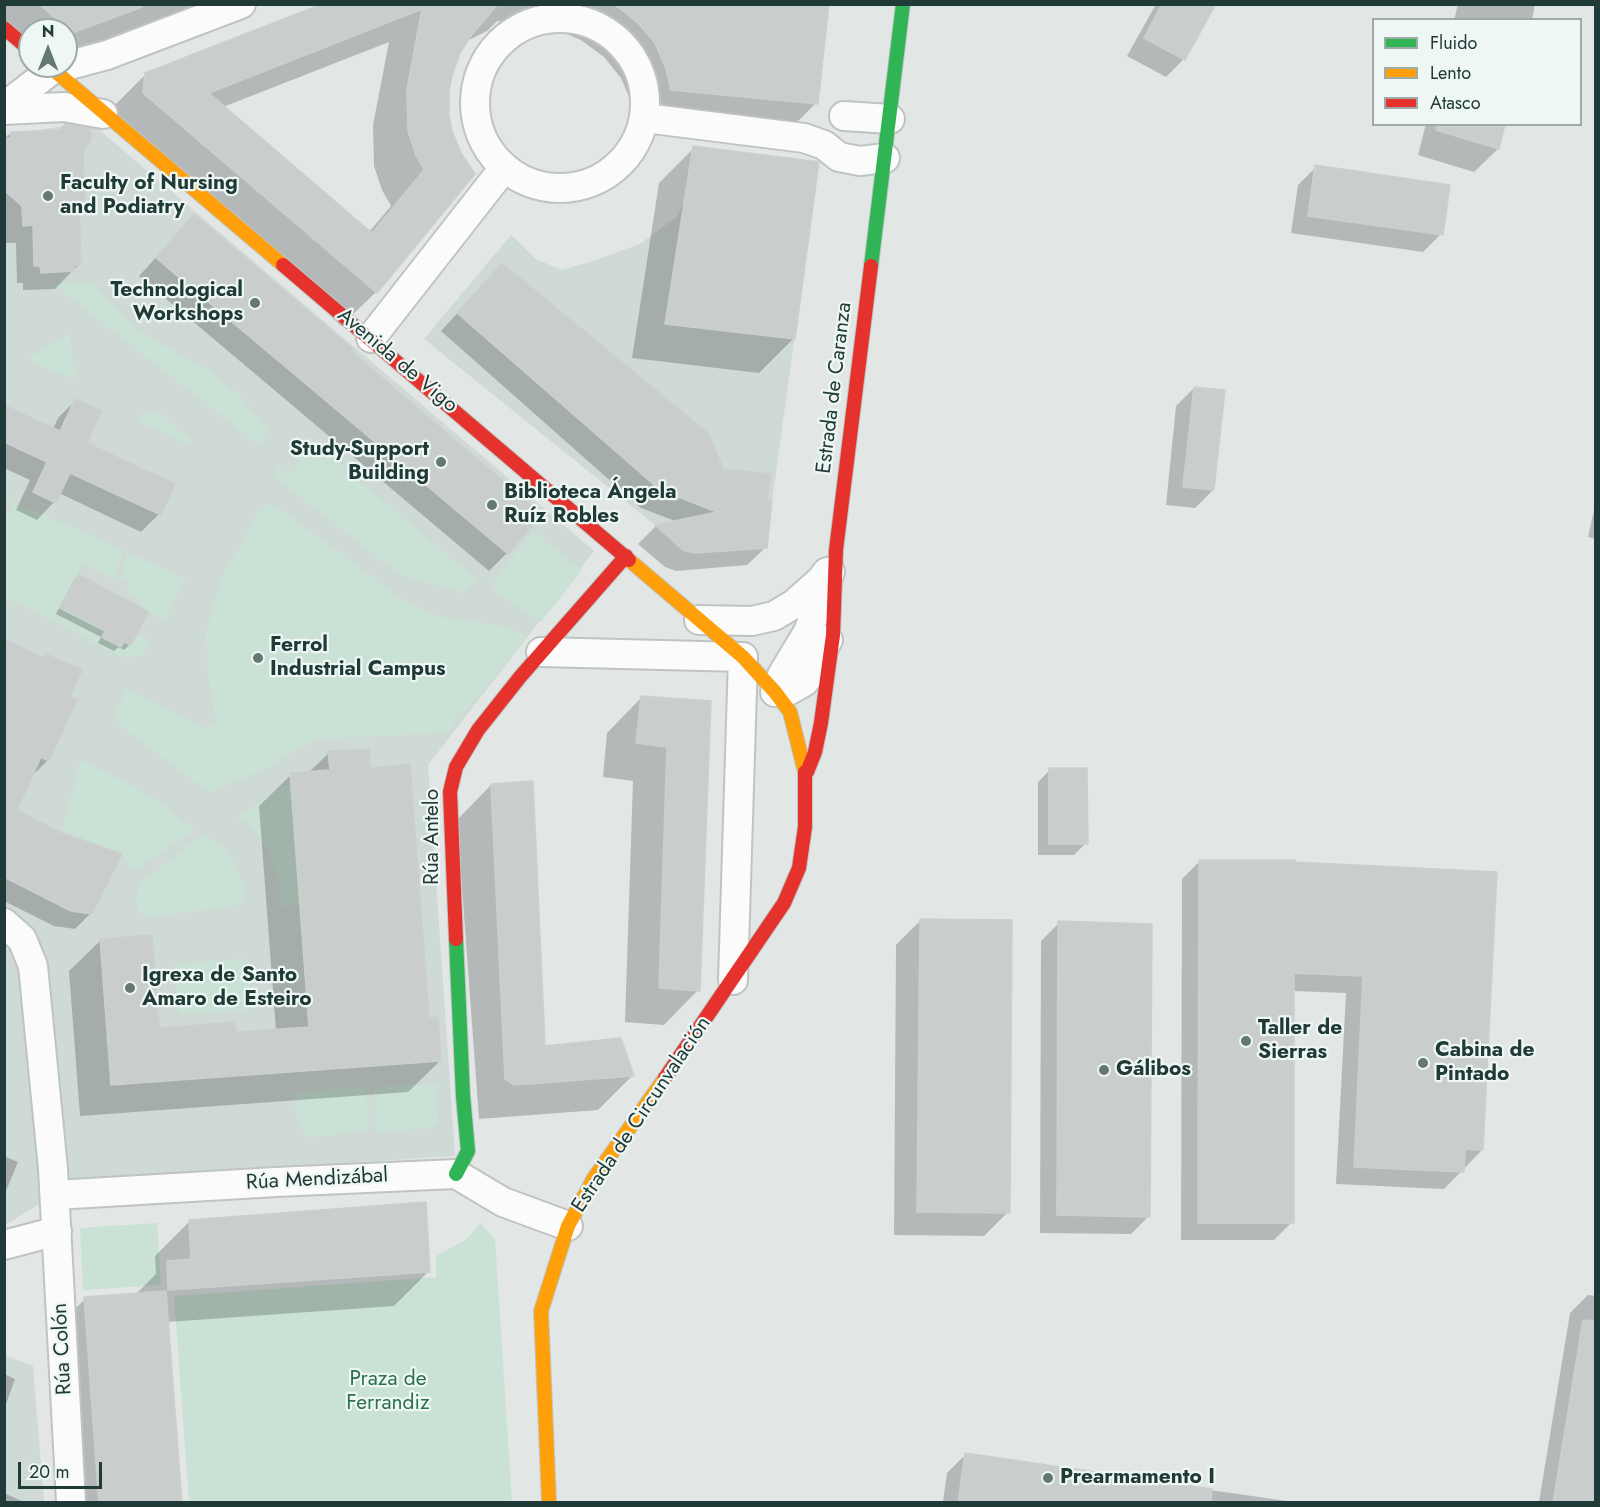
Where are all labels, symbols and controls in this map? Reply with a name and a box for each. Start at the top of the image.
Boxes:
north arrow [18,18,78,78]
legend [1372,18,1582,126]
text: N [42,20,54,43]
text: Fluido [1430,30,1477,56]
text: Lento [1430,60,1471,86]
text: Atasco [1430,90,1481,116]
place label: Faculty of Nursing and Podiatry [60,171,238,221]
marker: Faculty of Nursing and Podiatry [41,189,55,203]
place label: Technological Workshops [110,278,243,328]
marker: Technological Workshops [248,296,262,310]
street label: Estrada de Caranza [812,301,858,475]
street label: Avenida de Vigo [332,303,462,419]
place label: Study-Support Building [290,437,429,487]
marker: Study-Support Building [434,455,448,469]
place label: Biblioteca Ángela Ruíz Robles [504,480,677,530]
marker: Biblioteca Ángela Ruíz Robles [485,498,499,512]
place label: Ferrol Industrial Campus [270,633,446,683]
marker: Ferrol Industrial Campus [251,651,265,665]
street label: Rúa Antelo [420,789,446,885]
place label: Igrexa de Santo Amaro de Esteiro [142,963,312,1013]
marker: Igrexa de Santo Amaro de Esteiro [123,981,137,995]
street label: Estrada de Circunvalación [567,1012,717,1218]
place label: Taller de Sierras [1258,1016,1342,1066]
marker: Taller de Sierras [1239,1034,1253,1048]
place label: Cabina de Pintado [1435,1038,1534,1088]
marker: Cabina de Pintado [1416,1056,1430,1070]
place label: Gálibos [1116,1057,1191,1083]
marker: Gálibos [1097,1063,1111,1077]
street label: Rúa Mendizábal [245,1164,389,1196]
street label: Rúa Colón [48,1302,78,1396]
park label: Praza de Ferrandiz [346,1367,430,1417]
scale bar [21,1450,105,1488]
text: 20 m [29,1459,69,1485]
place label: Prearmamento I [1060,1465,1215,1491]
marker: Prearmamento I [1041,1471,1055,1485]

